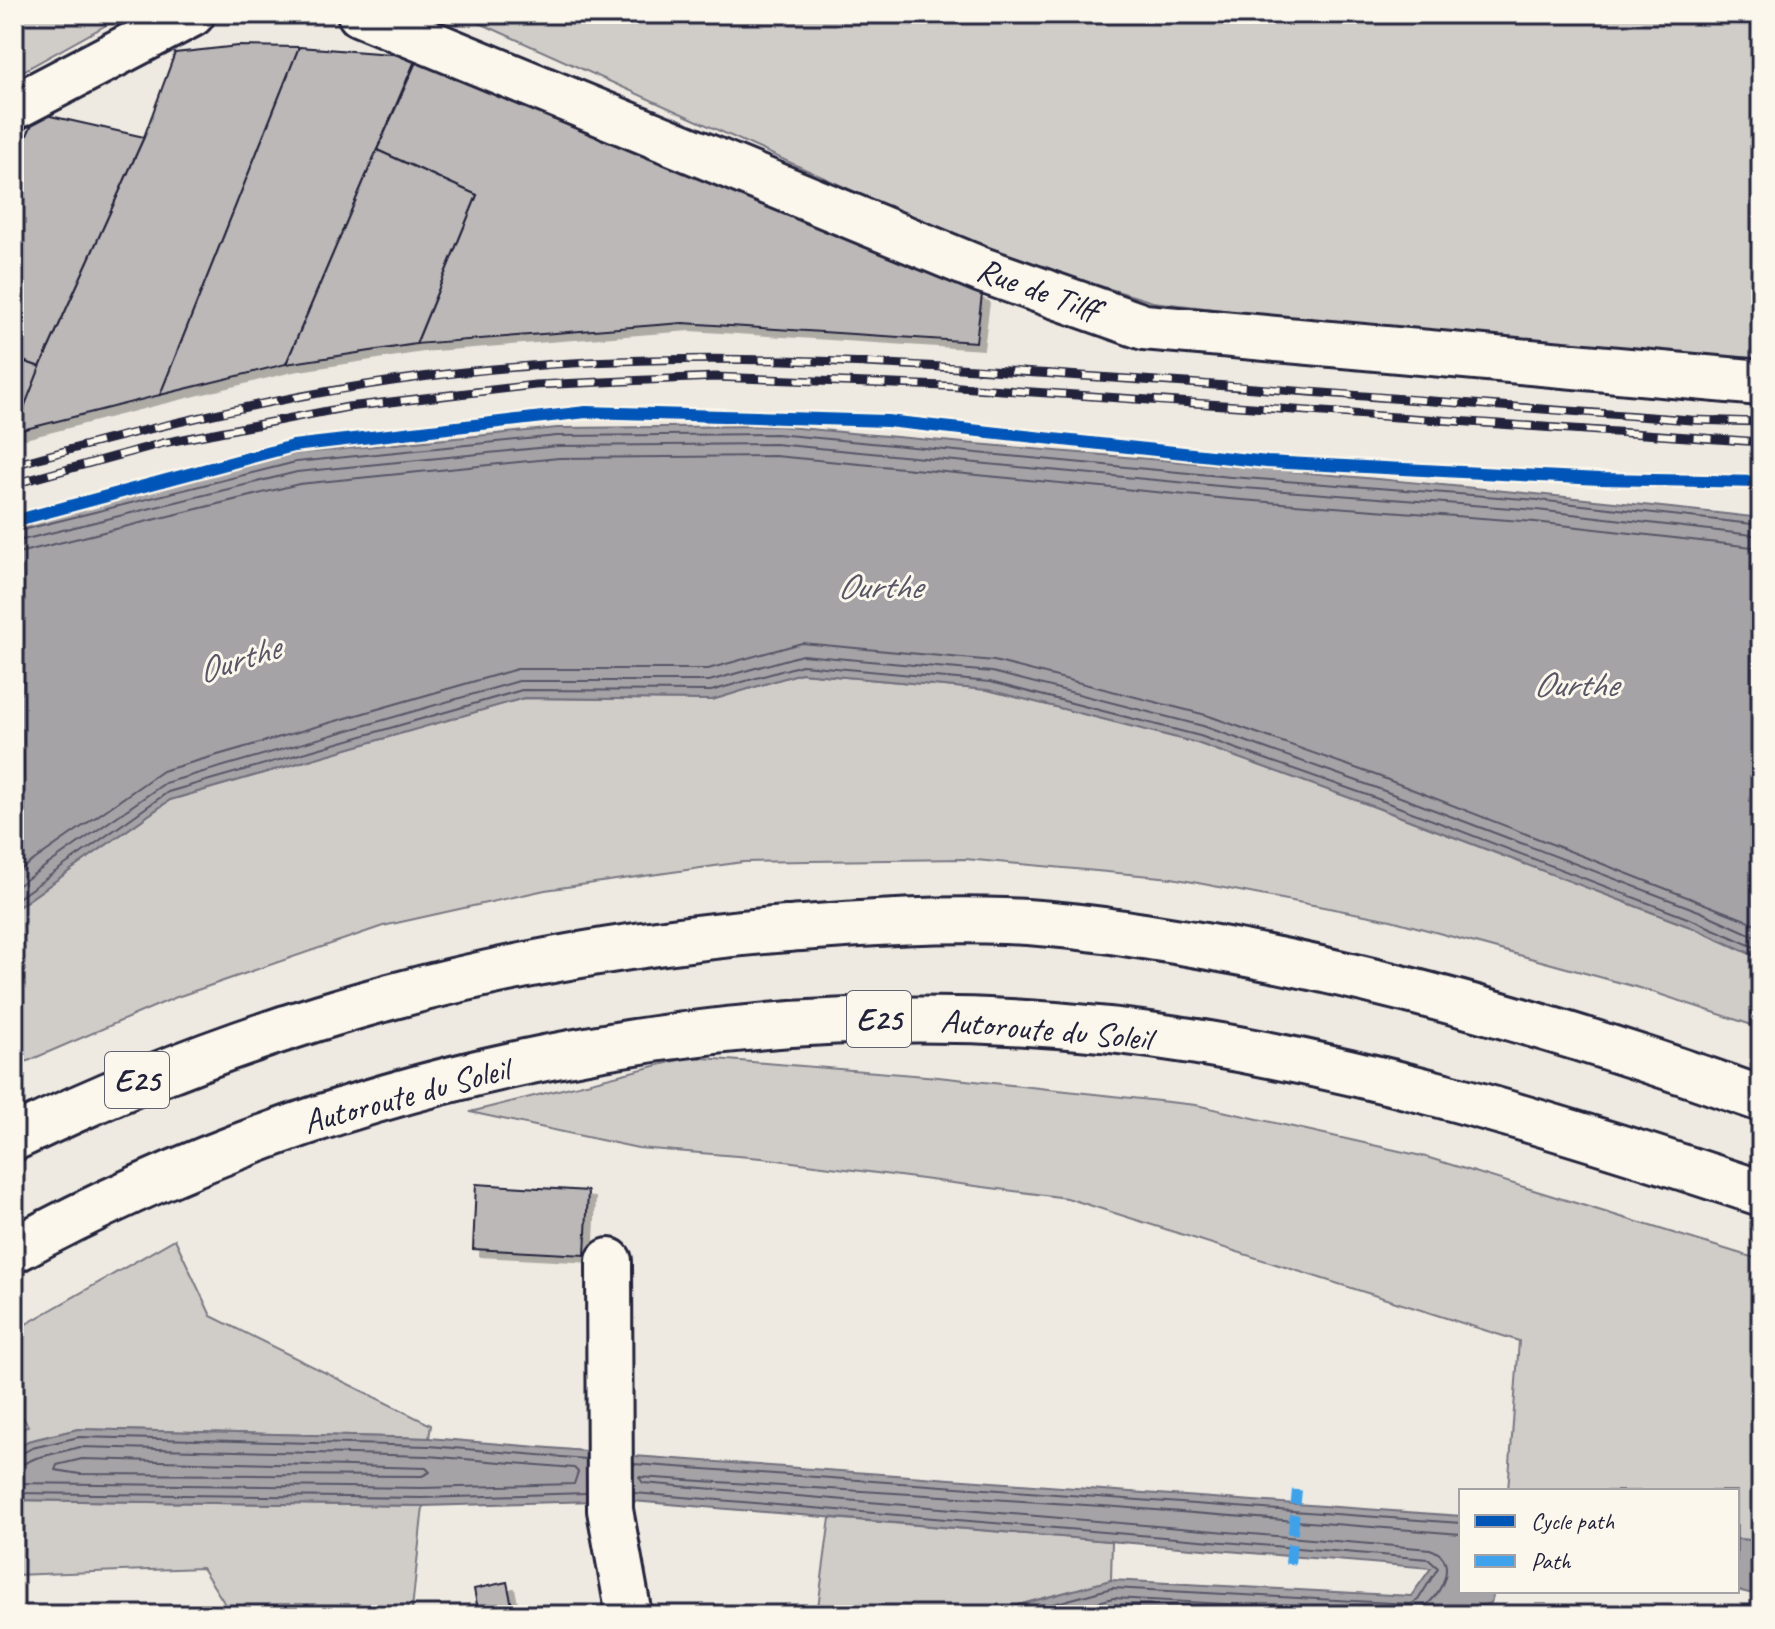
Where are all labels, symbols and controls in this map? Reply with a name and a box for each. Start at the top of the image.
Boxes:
street label: Rue de Tilff [971,247,1111,333]
water label: Ourthe [837,563,926,609]
water label: Ourthe [191,622,290,694]
water label: Ourthe [1533,661,1622,707]
road number: E25 [847,991,911,1047]
street label: Autoroute du Soleil [939,998,1159,1060]
street label: Autoroute du Soleil [298,1045,520,1143]
road number: E25 [105,1052,169,1108]
legend [1459,1489,1739,1593]
text: Cycle path [1531,1506,1615,1536]
text: Path [1531,1546,1572,1576]

